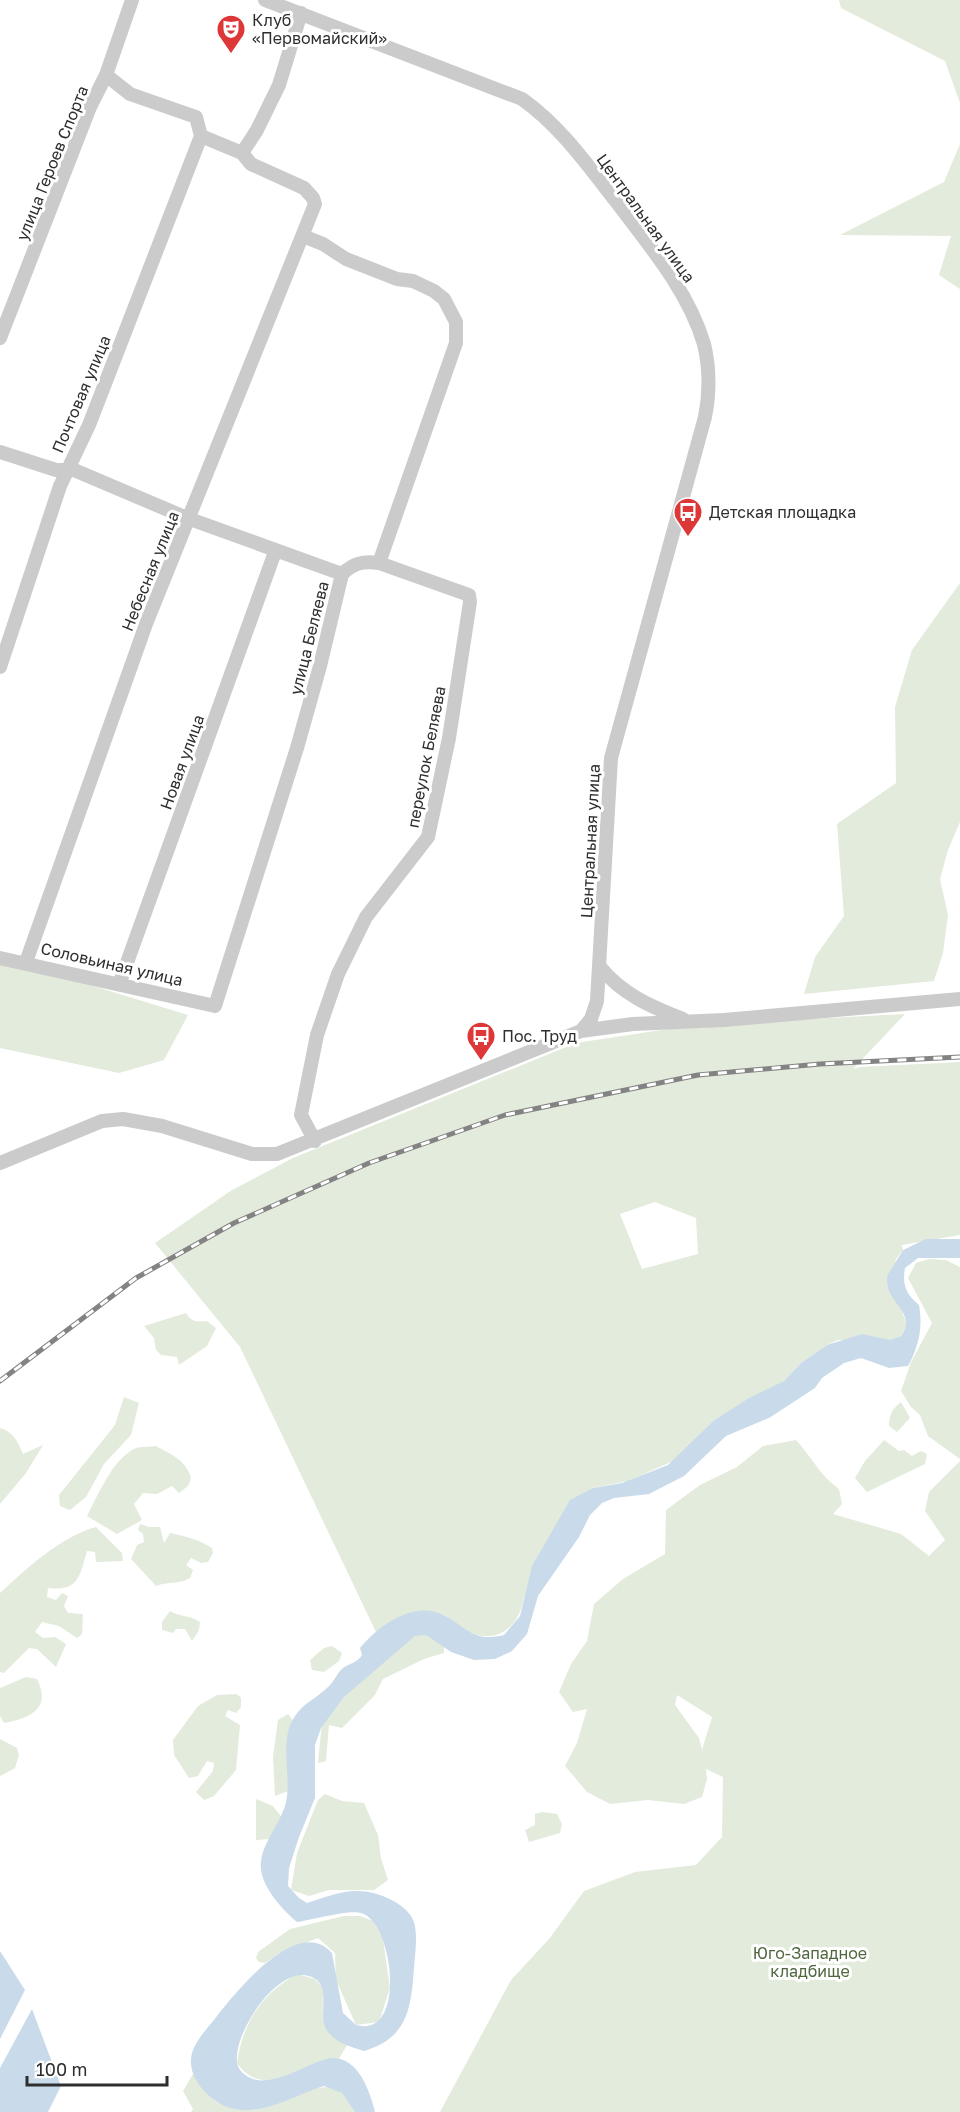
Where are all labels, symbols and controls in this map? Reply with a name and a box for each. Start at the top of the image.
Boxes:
place label: Клуб «Первомайский» [252,10,387,48]
theatre icon: Клуб «Первомайский» [215,13,247,55]
street label: улица Героев Спорта [12,83,92,243]
street label: Центральная улица [593,150,699,286]
street label: Почтовая улица [47,332,115,456]
bus stop icon: Детская площадка [672,496,704,538]
place label: Детская площадка [709,502,856,522]
street label: Небесная улица [117,508,183,634]
street label: улица Беляева [285,579,333,697]
street label: переулок Беляева [402,684,450,830]
street label: Новая улица [156,712,208,812]
street label: Центральная улица [576,763,604,919]
street label: Соловьиная улица [39,938,185,990]
bus stop icon: Пос. Труд [465,1020,497,1062]
place label: Пос. Труд [502,1026,577,1046]
park label: Юго-Западное кладбище [753,1943,867,1981]
scale bar [27,2049,166,2087]
text: 100 m [36,2058,87,2080]

